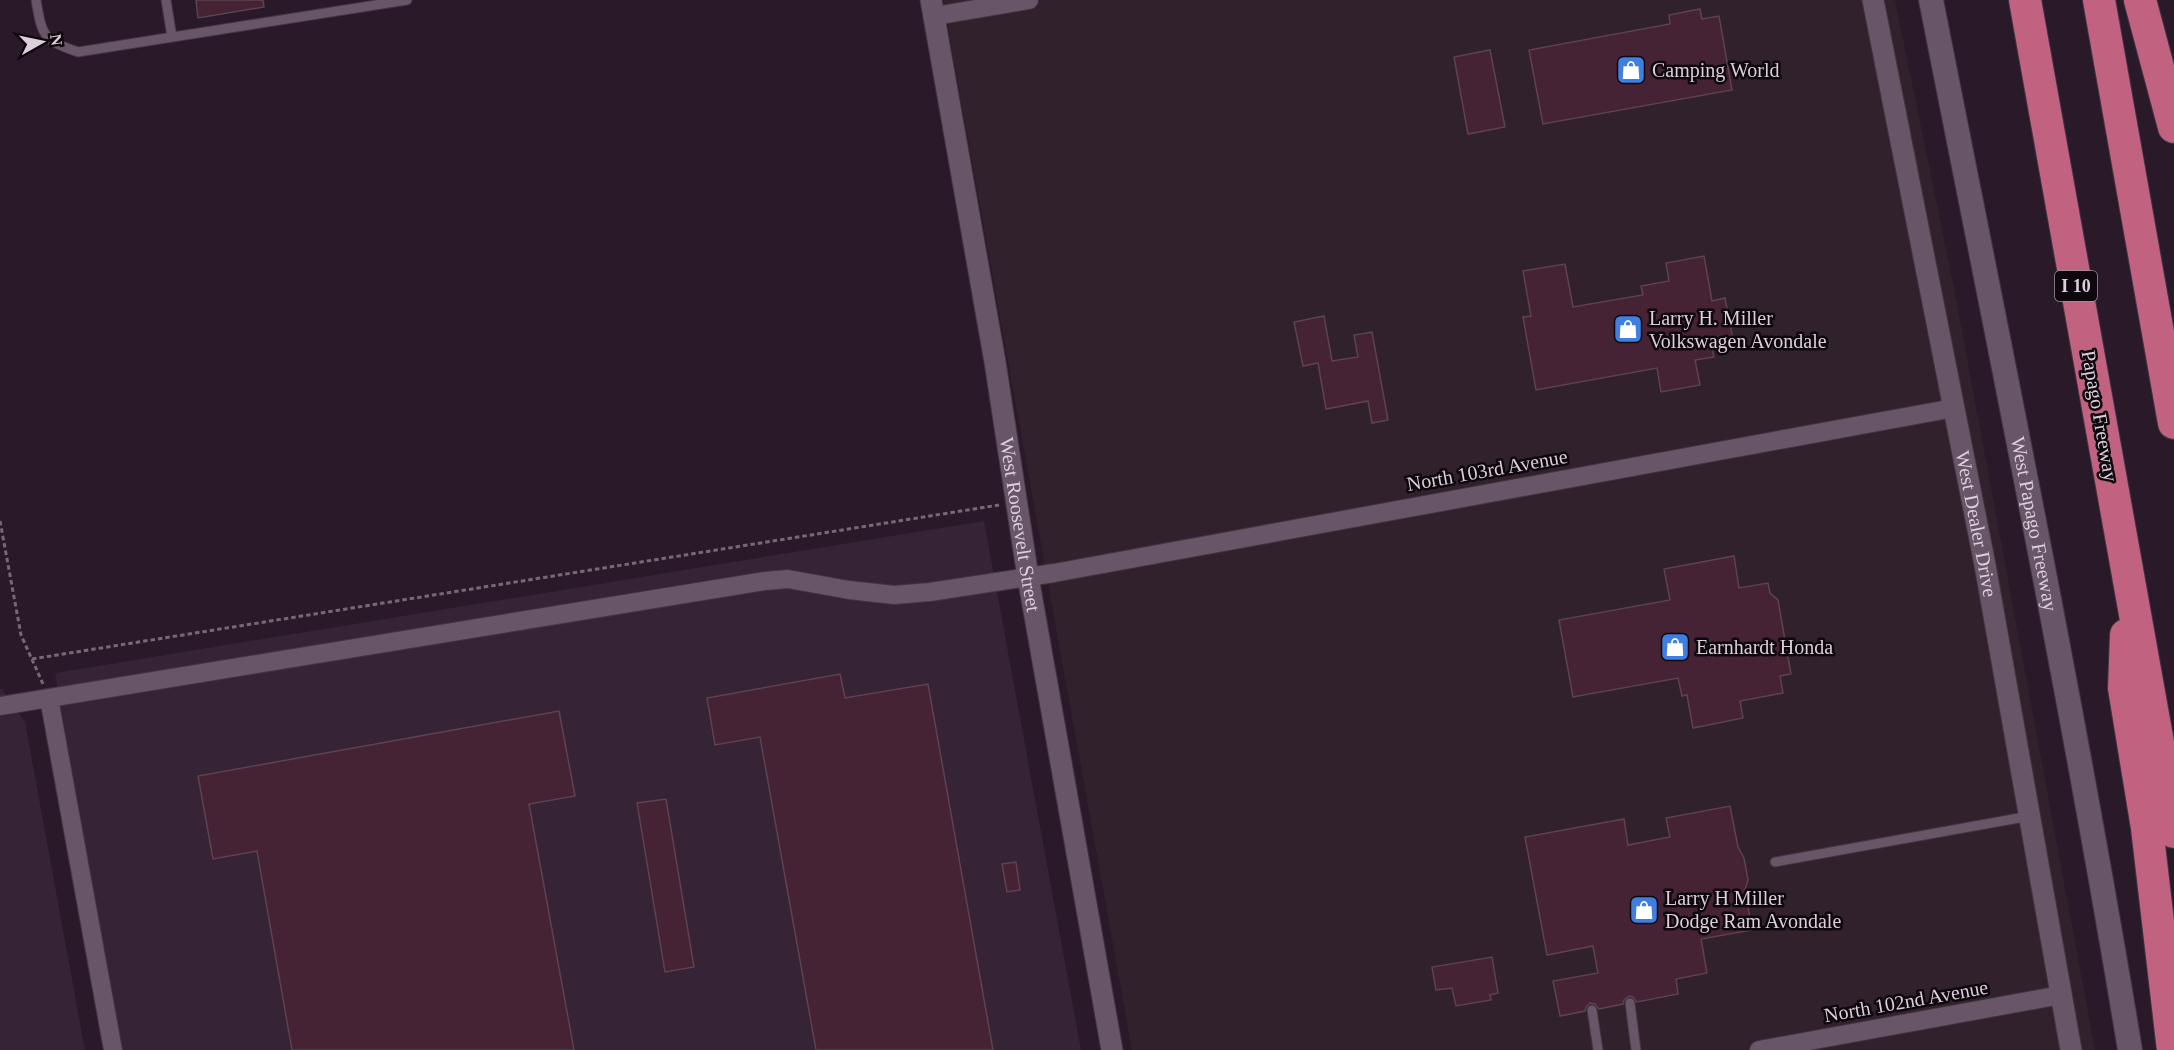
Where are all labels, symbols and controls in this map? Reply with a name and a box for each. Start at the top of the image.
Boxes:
north arrow [12,12,72,72]
text: N [47,33,66,47]
shop icon: Camping World [1615,54,1647,86]
place label: Camping World [1652,59,1779,82]
road number: I 10 [2055,271,2097,301]
place label: Larry H. Miller Volkswagen Avondale [1649,307,1827,353]
shop icon: Larry H. Miller Volkswagen Avondale [1612,313,1644,345]
street label: Papago Freeway [2077,349,2122,483]
street label: West Papago Freeway [2007,435,2062,613]
street label: West Roosevelt Street [996,436,1045,614]
street label: North 103rd Avenue [1405,445,1569,495]
street label: West Dealer Drive [1952,449,2001,599]
shop icon: Earnhardt Honda [1659,631,1691,663]
place label: Earnhardt Honda [1696,636,1833,658]
place label: Larry H Miller Dodge Ram Avondale [1665,887,1841,933]
shop icon: Larry H Miller Dodge Ram Avondale [1628,894,1660,926]
street label: North 102nd Avenue [1822,976,1990,1026]

